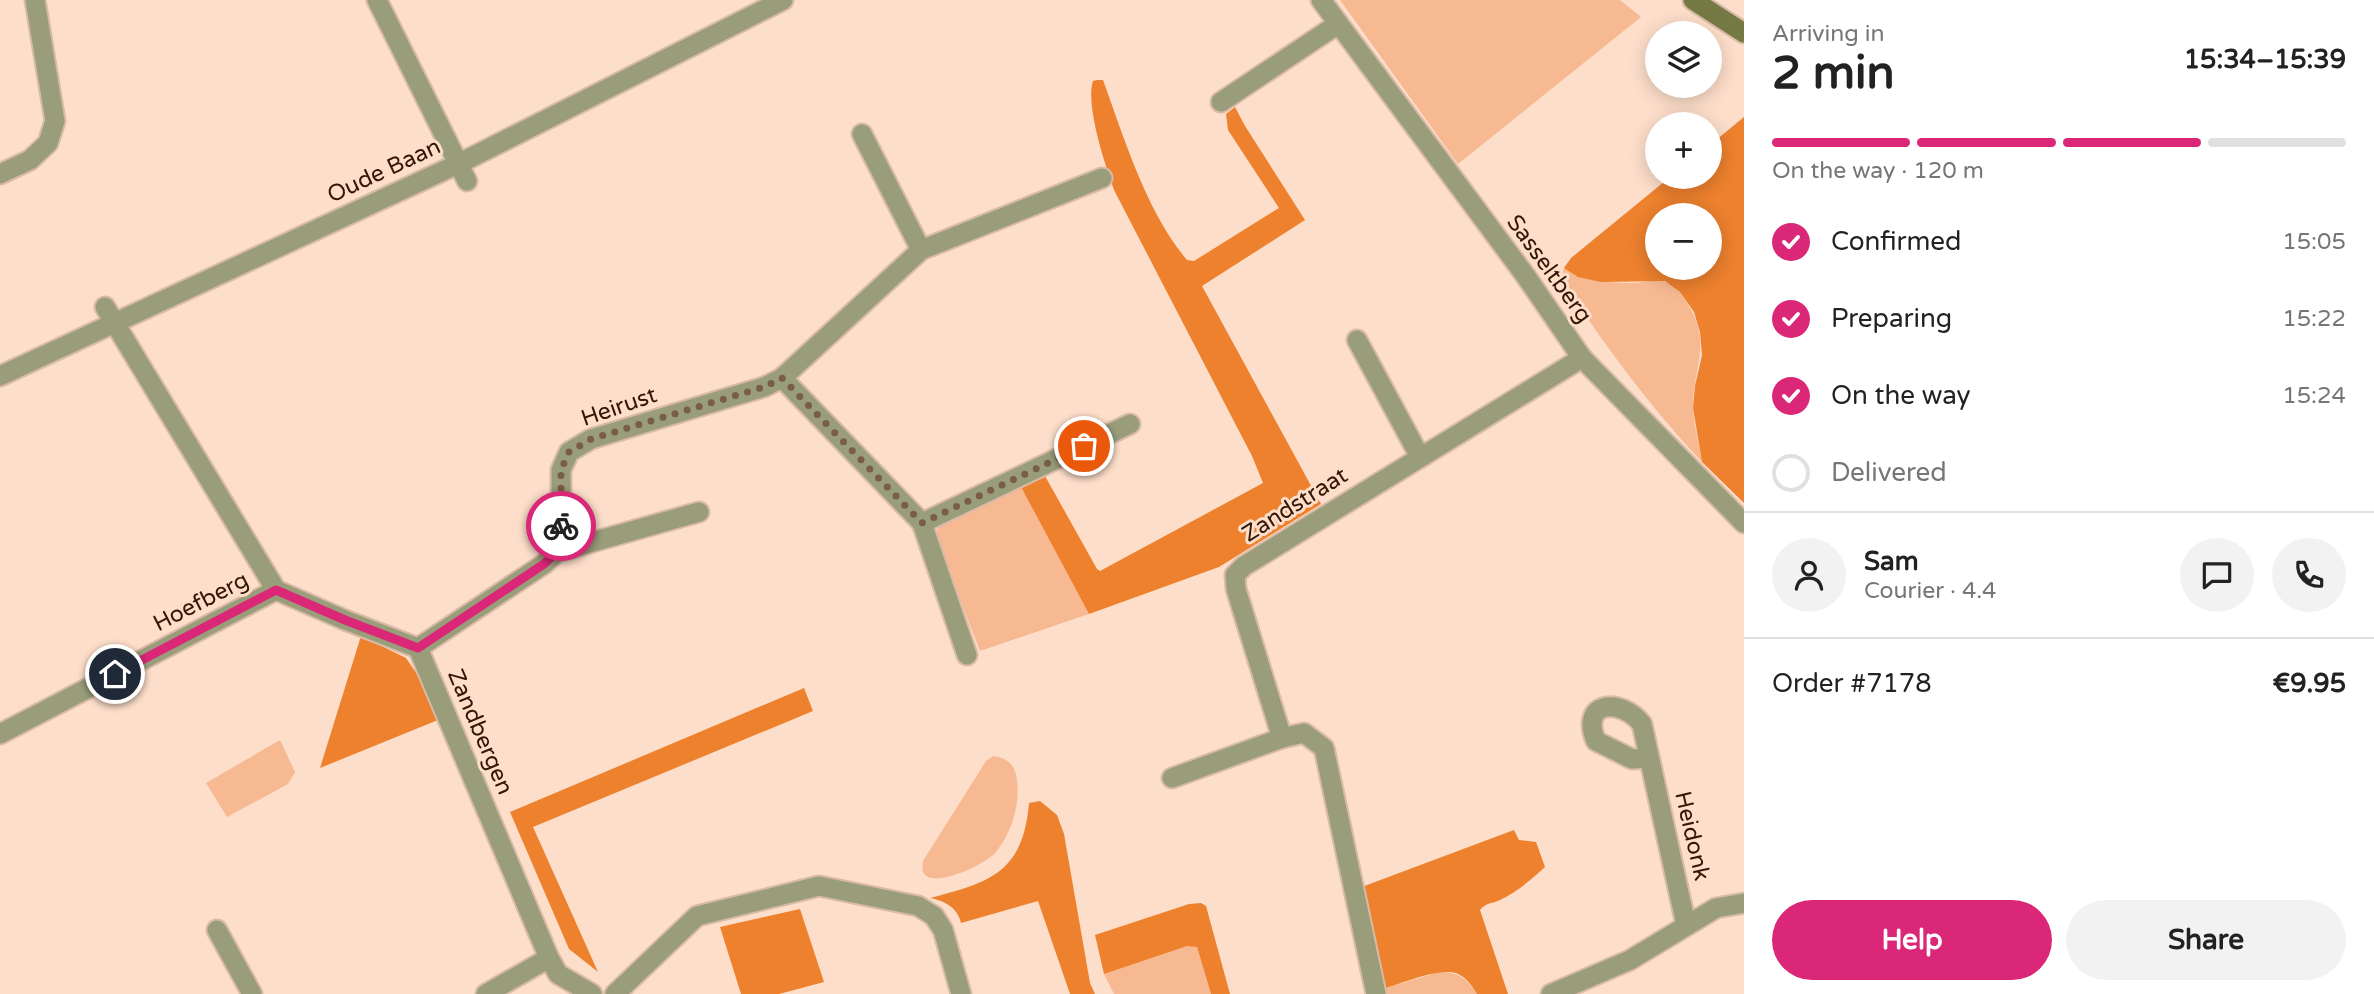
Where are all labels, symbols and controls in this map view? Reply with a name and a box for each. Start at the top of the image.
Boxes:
text: Arriving in [1772,20,1885,48]
map controls [1645,21,1722,280]
button: layers [1645,21,1722,98]
text: 15:34–15:39 [2184,44,2346,75]
text: 2 min [1772,46,1895,101]
button: + [1645,112,1722,189]
street label: Oude Baan [323,133,445,209]
text: On the way · 120 m [1772,157,1984,185]
button: − [1645,203,1722,280]
street label: Sasseltberg [1500,209,1598,329]
icon: check [1772,223,1810,261]
text: Confirmed [1831,226,1961,257]
text: 15:05 [2282,228,2346,256]
icon: check [1772,300,1810,338]
text: Preparing [1831,303,1952,334]
text: 15:22 [2282,305,2346,333]
icon: check [1772,377,1810,415]
text: On the way [1831,380,1971,411]
street label: Heirust [577,381,661,433]
text: 15:24 [2282,382,2346,410]
pin [1054,416,1114,476]
icon: bag [1065,427,1103,465]
text: Delivered [1831,457,1947,488]
street label: Zandstraat [1237,461,1353,548]
courier [526,491,596,561]
icon: bike [542,507,580,545]
button: person [1772,538,1846,612]
button: chat [2180,538,2254,612]
button: phone [2272,538,2346,612]
text: Sam [1864,546,1919,577]
street label: Hoefberg [149,566,253,638]
text: Courier · 4.4 [1864,577,1996,605]
pin [85,644,145,704]
icon: home [96,655,134,693]
street label: Zandbergen [441,665,519,799]
text: Order #7178 [1772,668,1932,699]
text: €9.95 [2273,668,2346,699]
street label: Heidonk [1668,789,1716,883]
button: Help [1772,900,2052,980]
button: Share [2066,900,2346,980]

